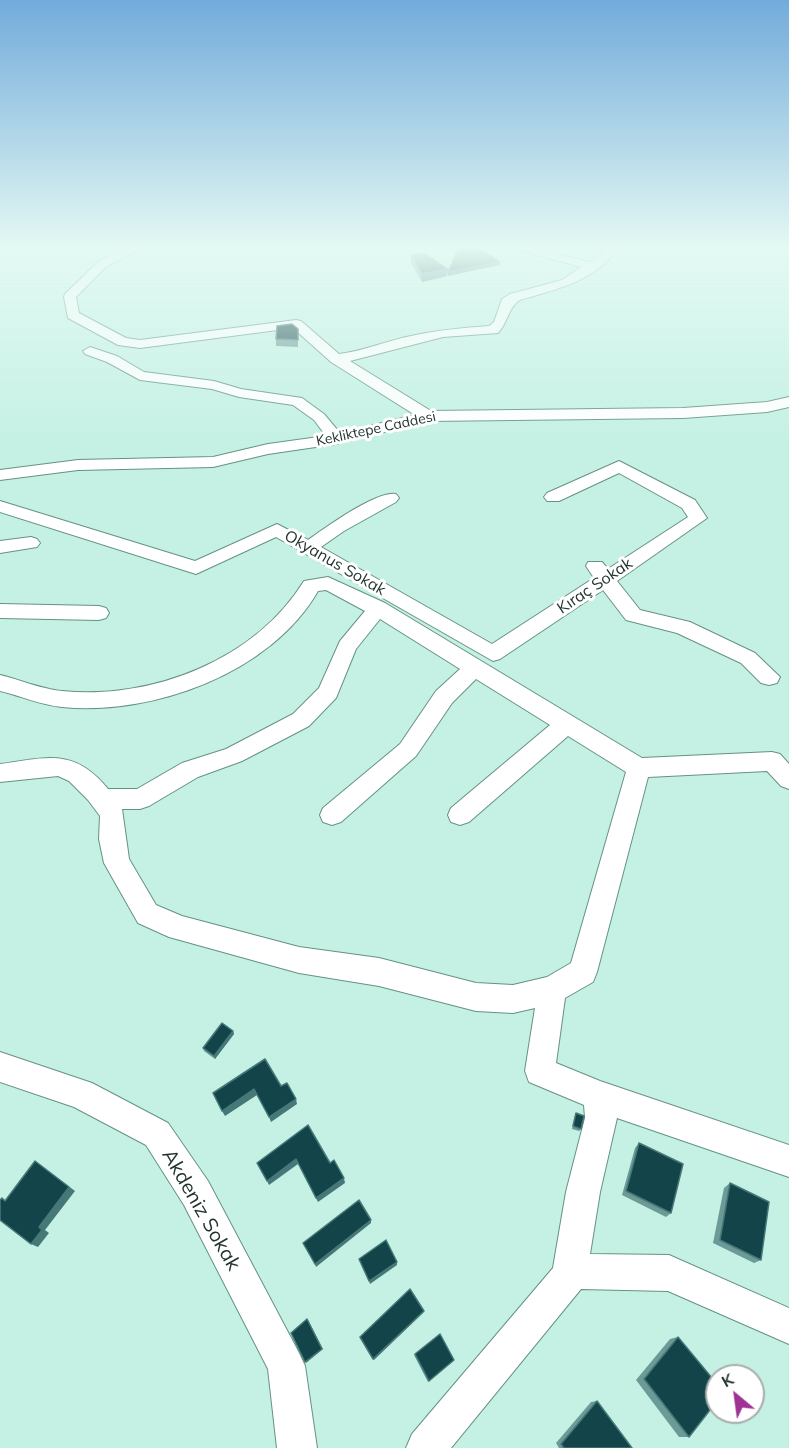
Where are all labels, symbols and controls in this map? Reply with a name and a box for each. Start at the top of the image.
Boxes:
street label: Kekliktepe Caddesi [315,408,437,450]
street label: Okyanus Sokak [281,526,389,600]
street label: Kıraç Sokak [554,554,636,618]
street label: Akdeniz Sokak [157,1145,245,1275]
north arrow [705,1364,765,1424]
text: K [718,1369,737,1391]

